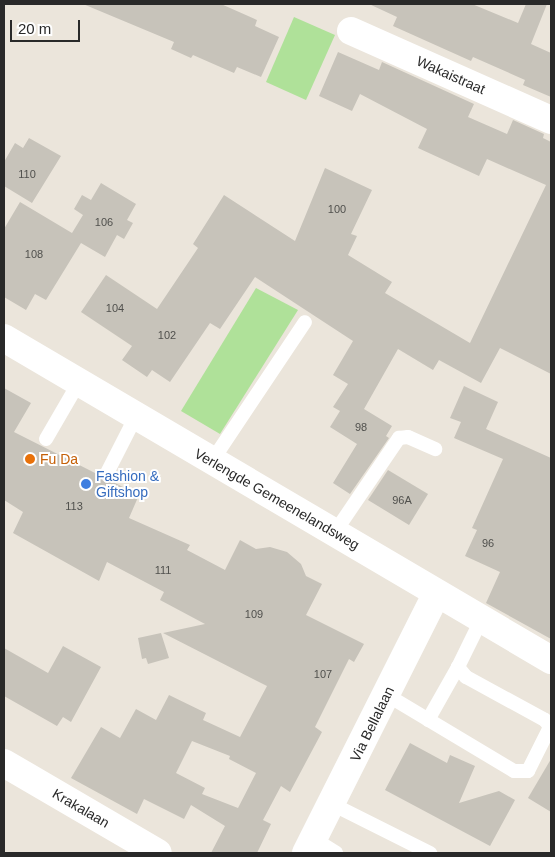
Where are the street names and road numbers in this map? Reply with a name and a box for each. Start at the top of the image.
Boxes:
street label: Wakaistraat [414,52,488,98]
street label: Verlengde Gemeenelandsweg [192,445,362,553]
street label: Via Bellalaan [347,684,397,764]
street label: Krakalaan [50,785,112,831]

